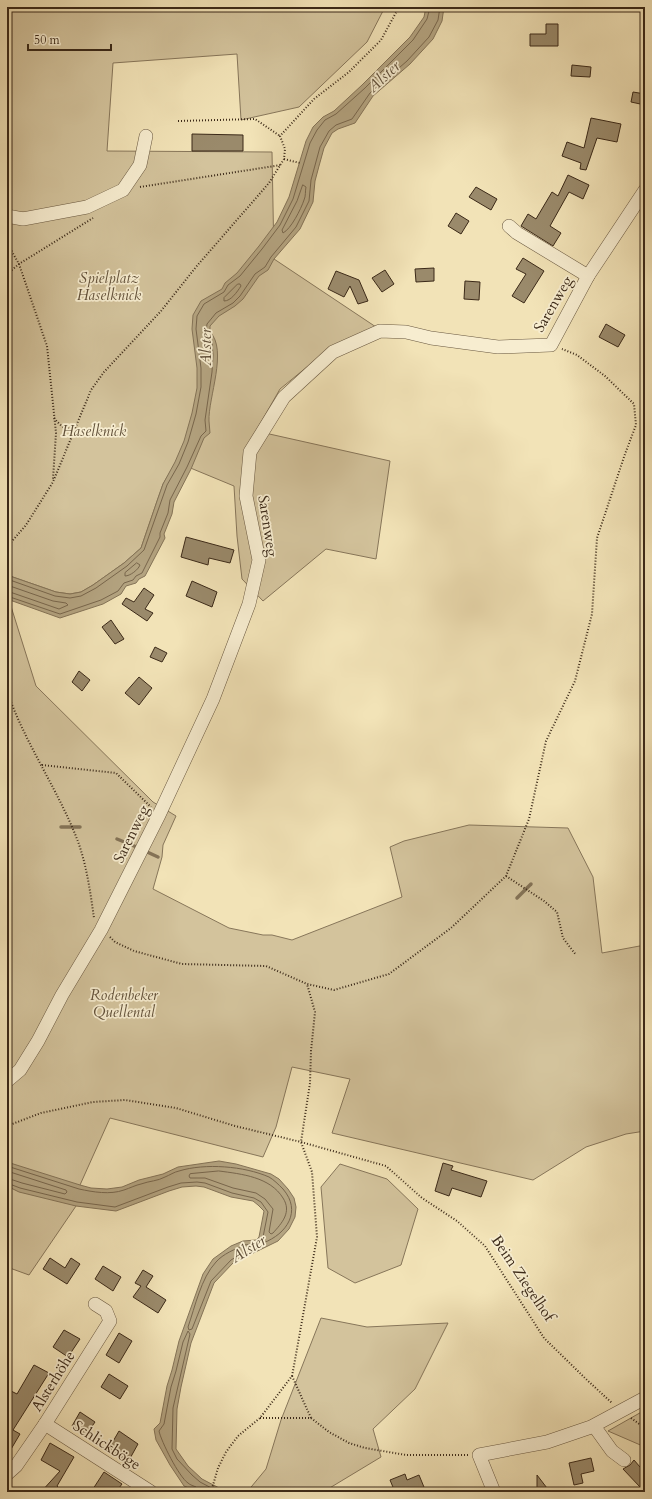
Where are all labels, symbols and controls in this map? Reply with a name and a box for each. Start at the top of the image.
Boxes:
scale bar [28,26,111,52]
text: 50 m [34,32,61,48]
water label: Alster [362,55,406,98]
park label: Spielplatz Haselknick [77,268,142,305]
street label: Sarenweg [529,272,577,336]
water label: Alster [195,327,217,367]
park label: Haselknick [62,421,127,441]
street label: Sarenweg [253,494,283,559]
street label: Sarenweg [108,801,154,866]
park label: Rodenbeker Quellental [90,985,159,1022]
water label: Alster [226,1229,271,1269]
street label: Beim Ziegelhof [487,1231,560,1327]
street label: Alsterhöhe [27,1347,80,1415]
street label: Schlickböge [69,1416,145,1474]

